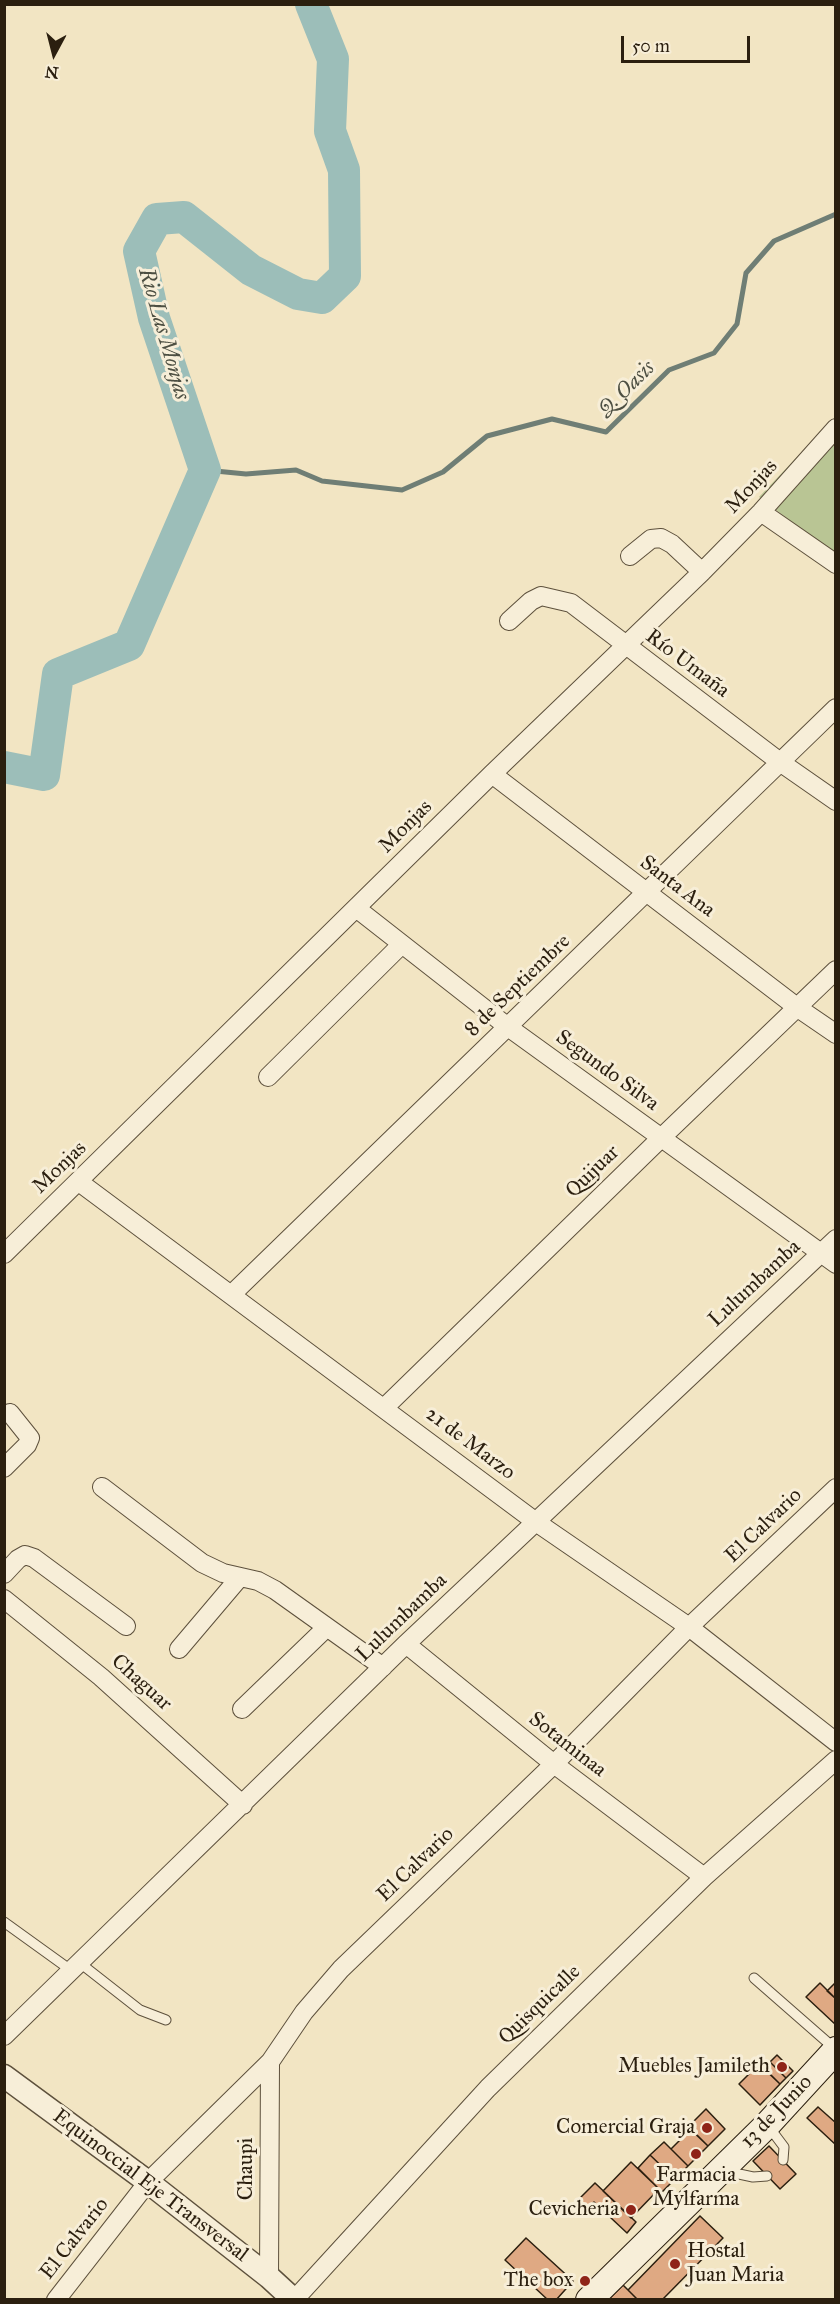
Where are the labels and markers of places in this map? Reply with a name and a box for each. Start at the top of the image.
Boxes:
place label: Muebles Jamileth [618,2054,770,2080]
marker: Muebles Jamileth [775,2060,789,2074]
place label: Comercial Graja [556,2115,695,2141]
marker: Comercial Graja [700,2121,714,2135]
marker: Farmacia Mylfarma [689,2147,703,2161]
place label: Farmacia Mylfarma [653,2163,739,2213]
place label: Cevicheria [528,2197,619,2223]
marker: Cevicheria [624,2203,638,2217]
place label: Hostal Juan Maria [687,2239,784,2289]
marker: Hostal Juan Maria [668,2257,682,2271]
place label: The box [504,2268,573,2294]
marker: The box [578,2274,592,2288]

